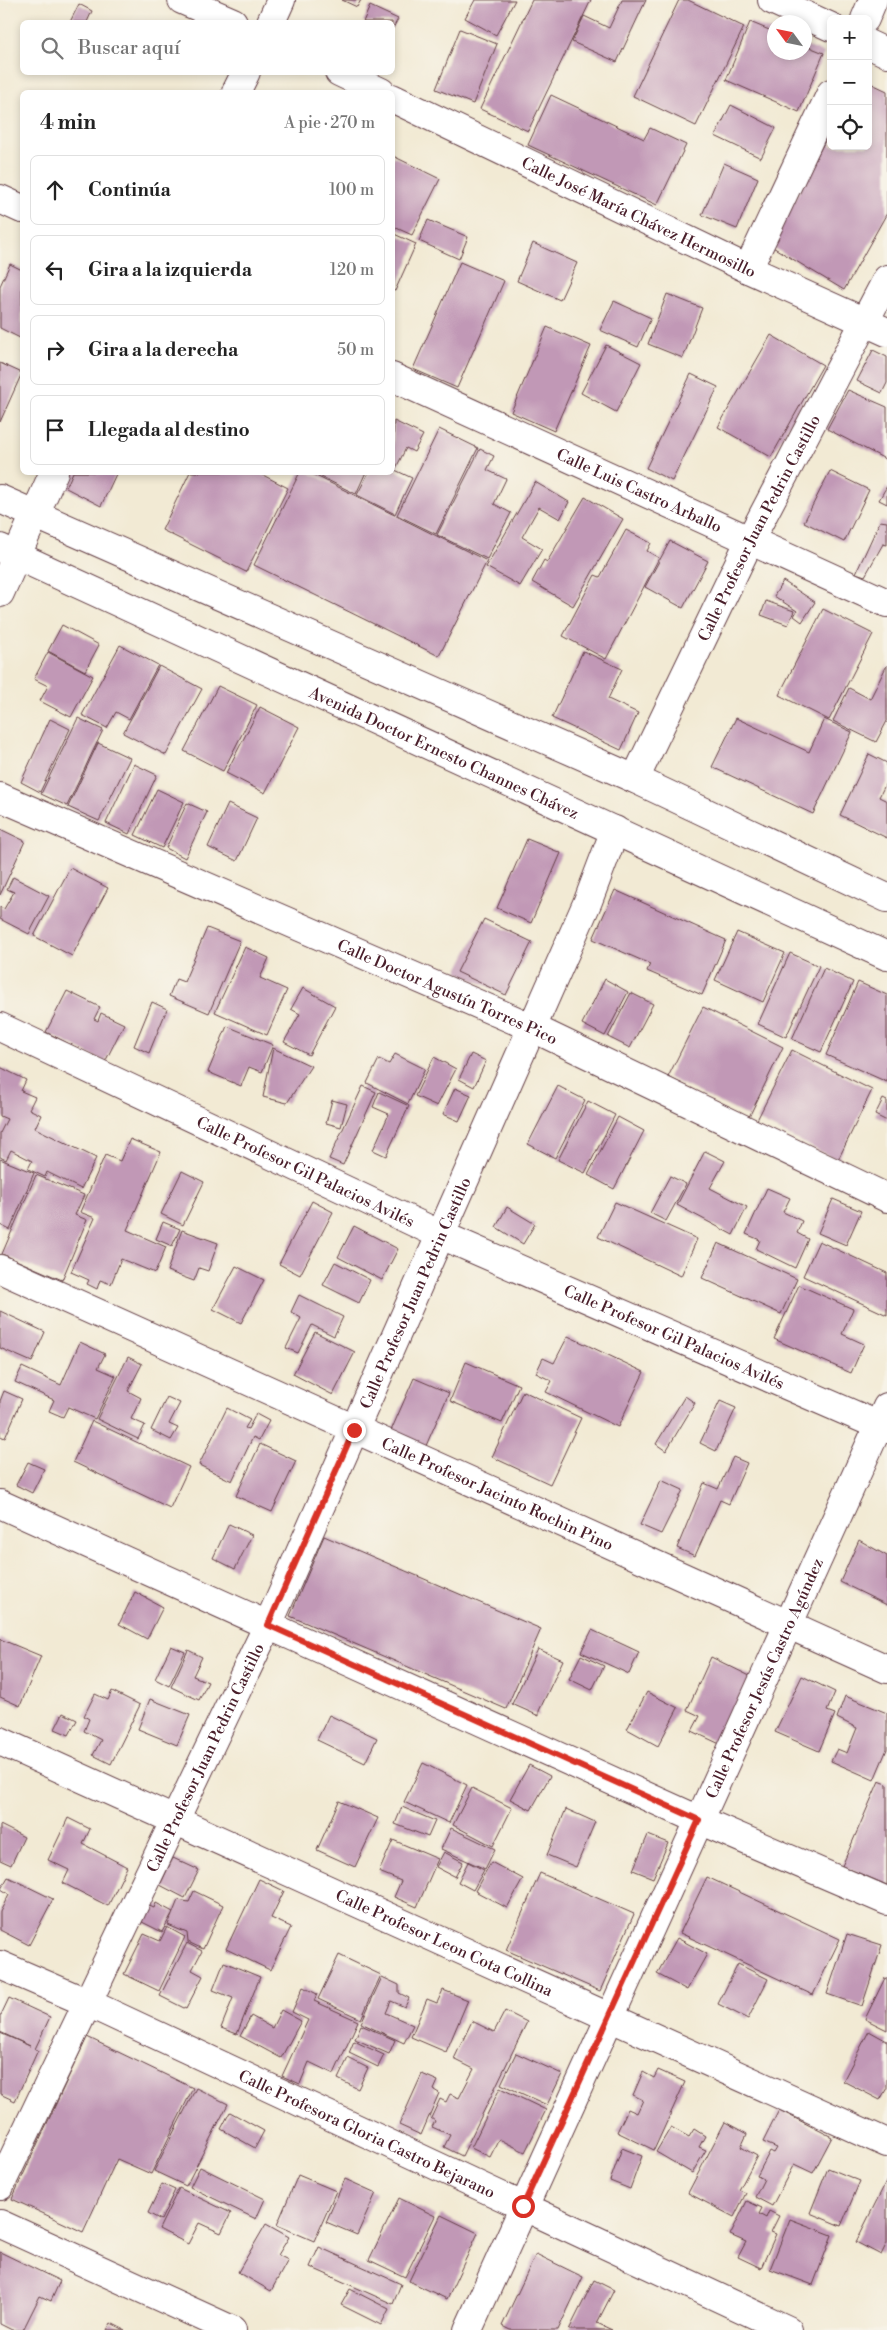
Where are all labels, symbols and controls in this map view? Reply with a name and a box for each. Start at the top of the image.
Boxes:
north arrow [767,15,812,60]
map controls [827,15,872,150]
button: + [827,15,872,60]
search box [20,20,395,75]
icon: search [38,34,66,62]
text: Buscar aquí [78,36,180,60]
button: − [827,60,872,105]
button: locate [827,105,872,150]
text: 4 min [40,110,96,136]
text: A pie · 270 m [284,113,375,133]
street label: Calle José María Chávez Hermosillo [518,153,759,282]
icon: ahead [41,176,69,204]
text: Continúa [88,178,171,202]
text: 100 m [329,180,374,200]
icon: left [41,256,69,284]
text: Gira a la izquierda [88,258,252,282]
text: 120 m [330,260,374,280]
icon: right [41,336,69,364]
text: Gira a la derecha [88,338,238,362]
text: 50 m [337,340,374,360]
street label: Calle Profesor Juan Pedrin Castillo [694,411,825,645]
icon: arrive [41,416,69,444]
text: Llegada al destino [88,418,250,442]
street label: Calle Luis Castro Arballo [553,444,725,537]
street label: Avenida Doctor Ernesto Channes Chávez [305,682,582,824]
street label: Calle Doctor Agustín Torres Pico [334,935,561,1049]
street label: Calle Profesor Gil Palacios Avilés [193,1112,417,1232]
street label: Calle Profesor Juan Pedrin Castillo [356,1174,476,1412]
street label: Calle Profesor Gil Palacios Avilés [561,1281,787,1394]
route end [343,1419,366,1442]
street label: Calle Profesor Jacinto Rochin Pino [378,1433,616,1555]
street label: Calle Profesor Jesús Castro Agúndez [702,1555,828,1802]
street label: Calle Profesor Juan Pedrin Castillo [142,1640,269,1876]
street label: Calle Profesor Leon Cota Collina [332,1885,557,2002]
street label: Calle Profesora Gloria Castro Bejarano [235,2066,498,2203]
route start [512,2195,535,2218]

